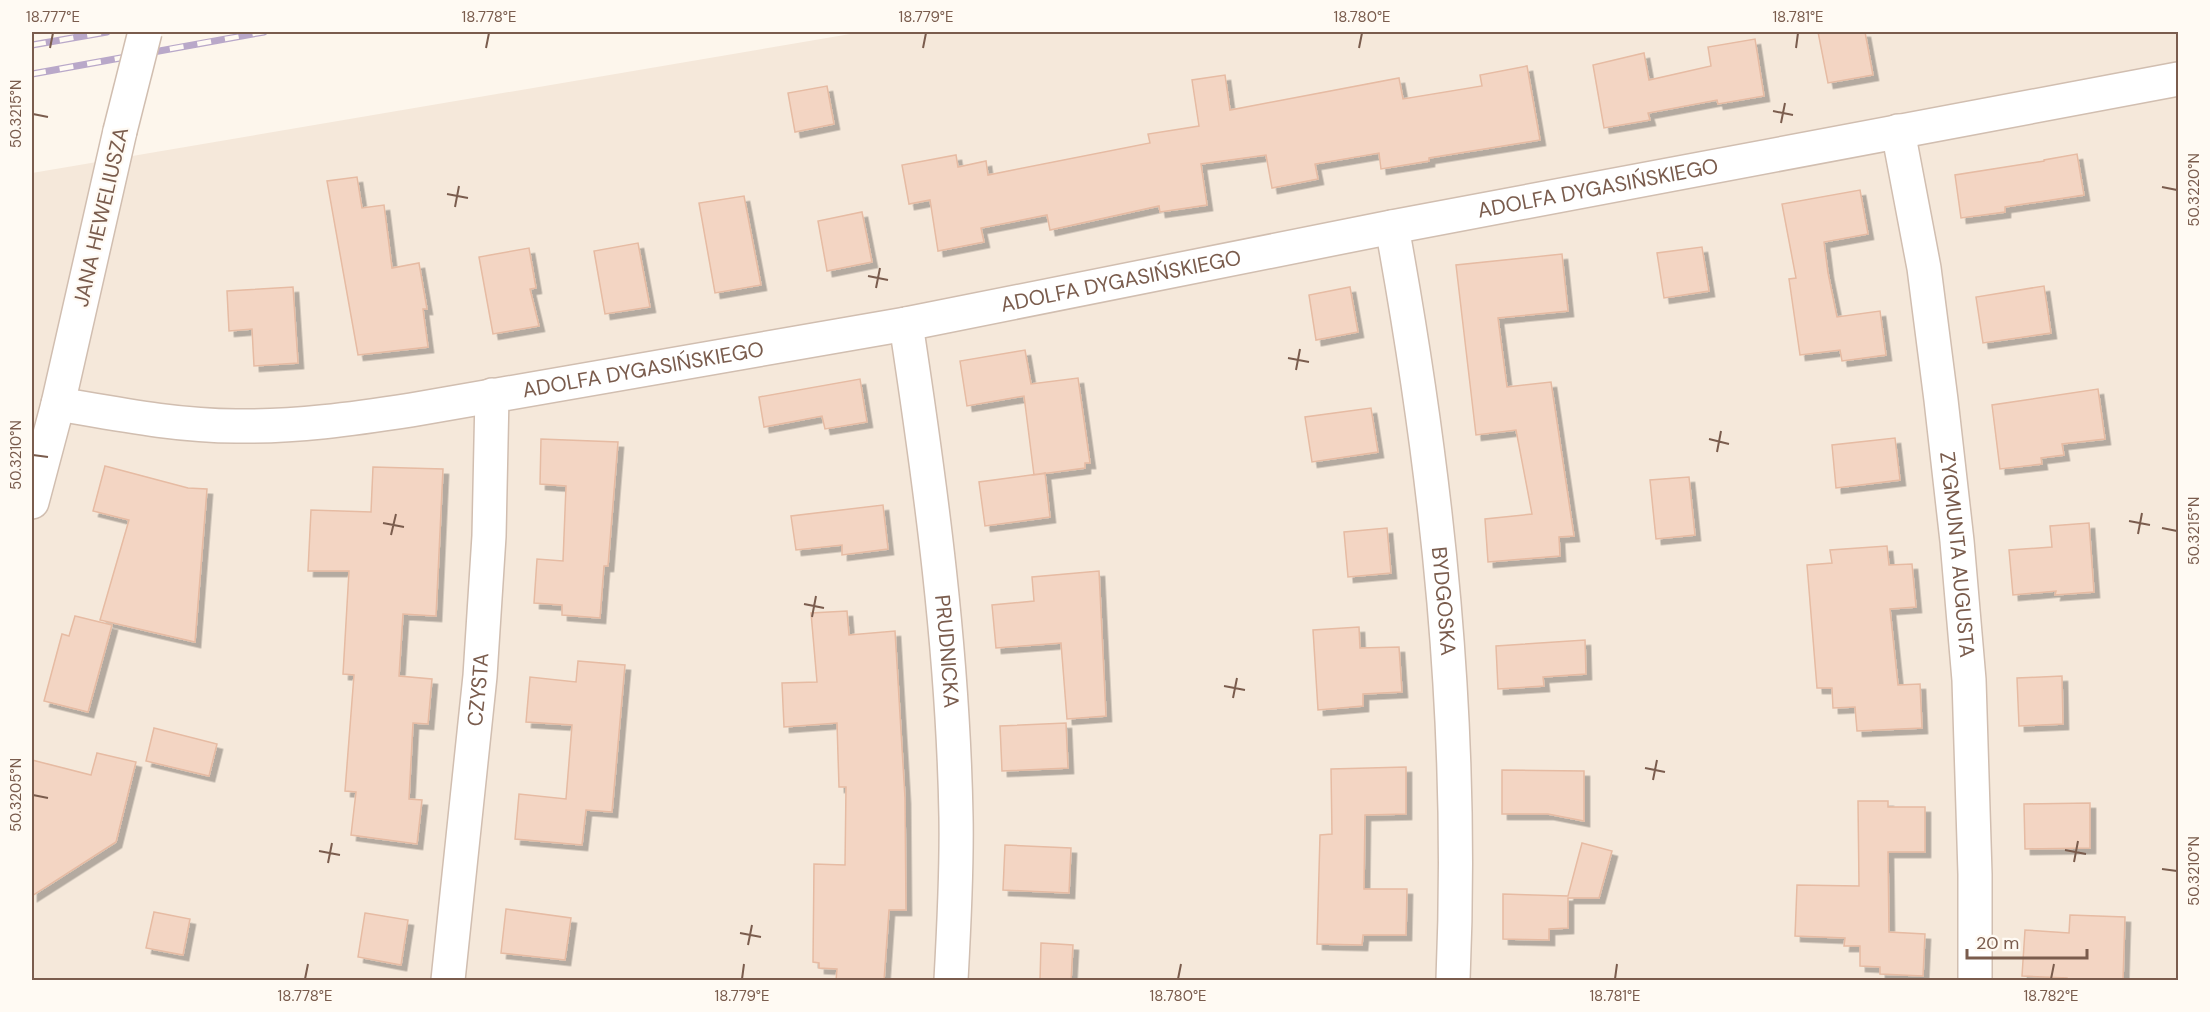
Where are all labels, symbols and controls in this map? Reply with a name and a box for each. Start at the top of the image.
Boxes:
text: 18.777°E [26,7,80,27]
text: 18.778°E [462,7,516,27]
text: 18.779°E [899,7,954,27]
text: 18.780°E [1333,7,1391,27]
text: 18.781°E [1772,7,1824,27]
text: 50.3215°N [6,80,26,148]
street label: JANA HEWELIUSZA [67,124,135,310]
street label: ADOLFA DYGASIŃSKIEGO [1475,152,1721,225]
text: 50.3220°N [2184,153,2204,227]
street label: ADOLFA DYGASIŃSKIEGO [998,243,1243,319]
street label: ADOLFA DYGASIŃSKIEGO [520,335,766,404]
text: 50.3210°N [6,420,26,490]
street label: ZYGMUNTA AUGUSTA [1933,450,1981,659]
text: 50.3215°N [2184,497,2204,565]
street label: BYDGOSKA [1425,546,1462,657]
street label: PRUDNICKA [928,593,965,709]
street label: CZYSTA [461,652,495,728]
text: 50.3205°N [6,758,26,832]
text: 50.3210°N [2184,836,2204,906]
scale bar [1967,922,2087,960]
text: 20 m [1976,931,2019,955]
text: 18.778°E [278,986,332,1006]
text: 18.779°E [715,986,770,1006]
text: 18.780°E [1149,986,1207,1006]
text: 18.781°E [1589,986,1641,1006]
text: 18.782°E [2023,986,2079,1006]

